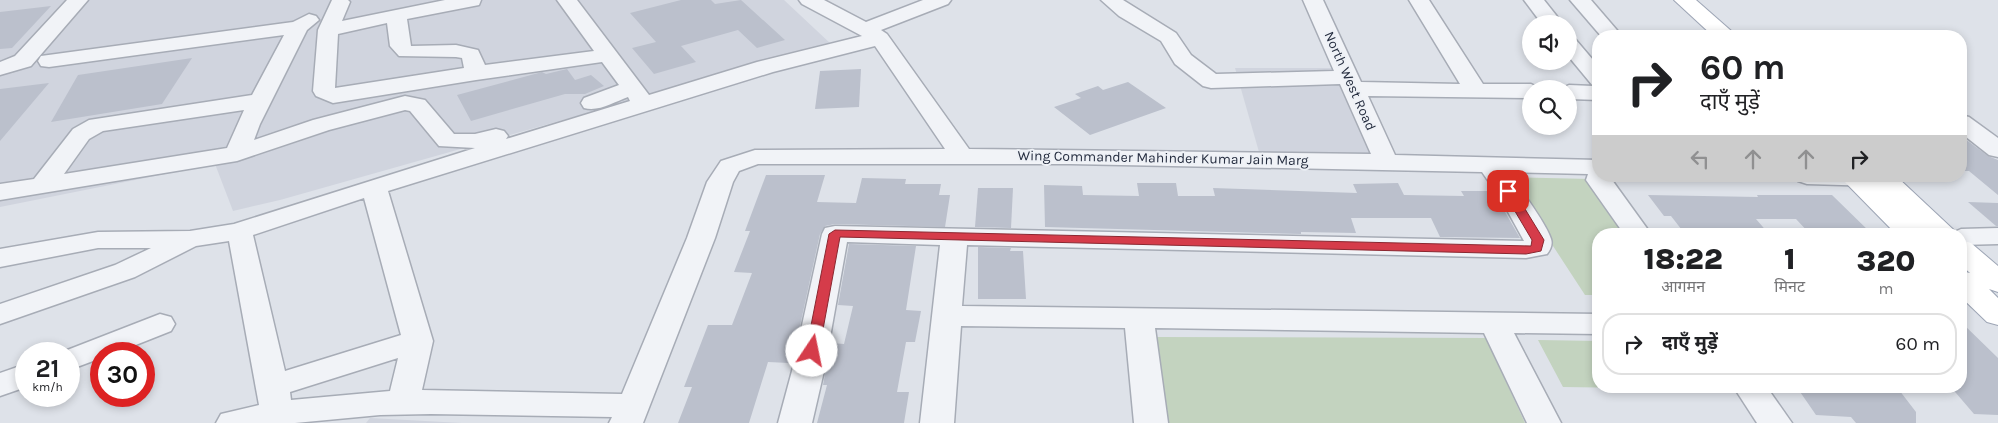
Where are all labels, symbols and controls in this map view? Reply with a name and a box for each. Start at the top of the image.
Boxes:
map controls [1522,15,1577,135]
button: sound [1522,15,1577,70]
street label: North West Road [1321,29,1379,133]
text: 60 m [1700,47,1785,88]
icon: right [1617,50,1682,115]
button: search [1522,80,1577,135]
text: दाएँ मुड़ें [1700,89,1760,115]
icon: left [1686,145,1714,173]
icon: ahead [1739,145,1767,173]
icon: ahead [1792,145,1820,173]
icon: right [1845,145,1873,173]
street label: Wing Commander Mahinder Kumar Jain Marg [1017,147,1309,169]
pin [1487,170,1529,212]
icon: arrive [1494,177,1522,205]
text: 18:22 [1644,241,1723,277]
text: 1 [1784,241,1795,277]
text: 320 [1857,243,1915,279]
text: आगमन [1661,277,1705,296]
text: मिनट [1774,277,1805,296]
text: m [1878,279,1893,298]
position arrow [785,324,837,376]
icon: right [1619,330,1647,358]
text: दाएँ मुड़ें [1662,332,1718,354]
text: 60 m [1896,333,1940,355]
speed limit sign: 30 [90,342,155,407]
text: 21 [35,354,60,383]
text: km/h [32,380,63,394]

